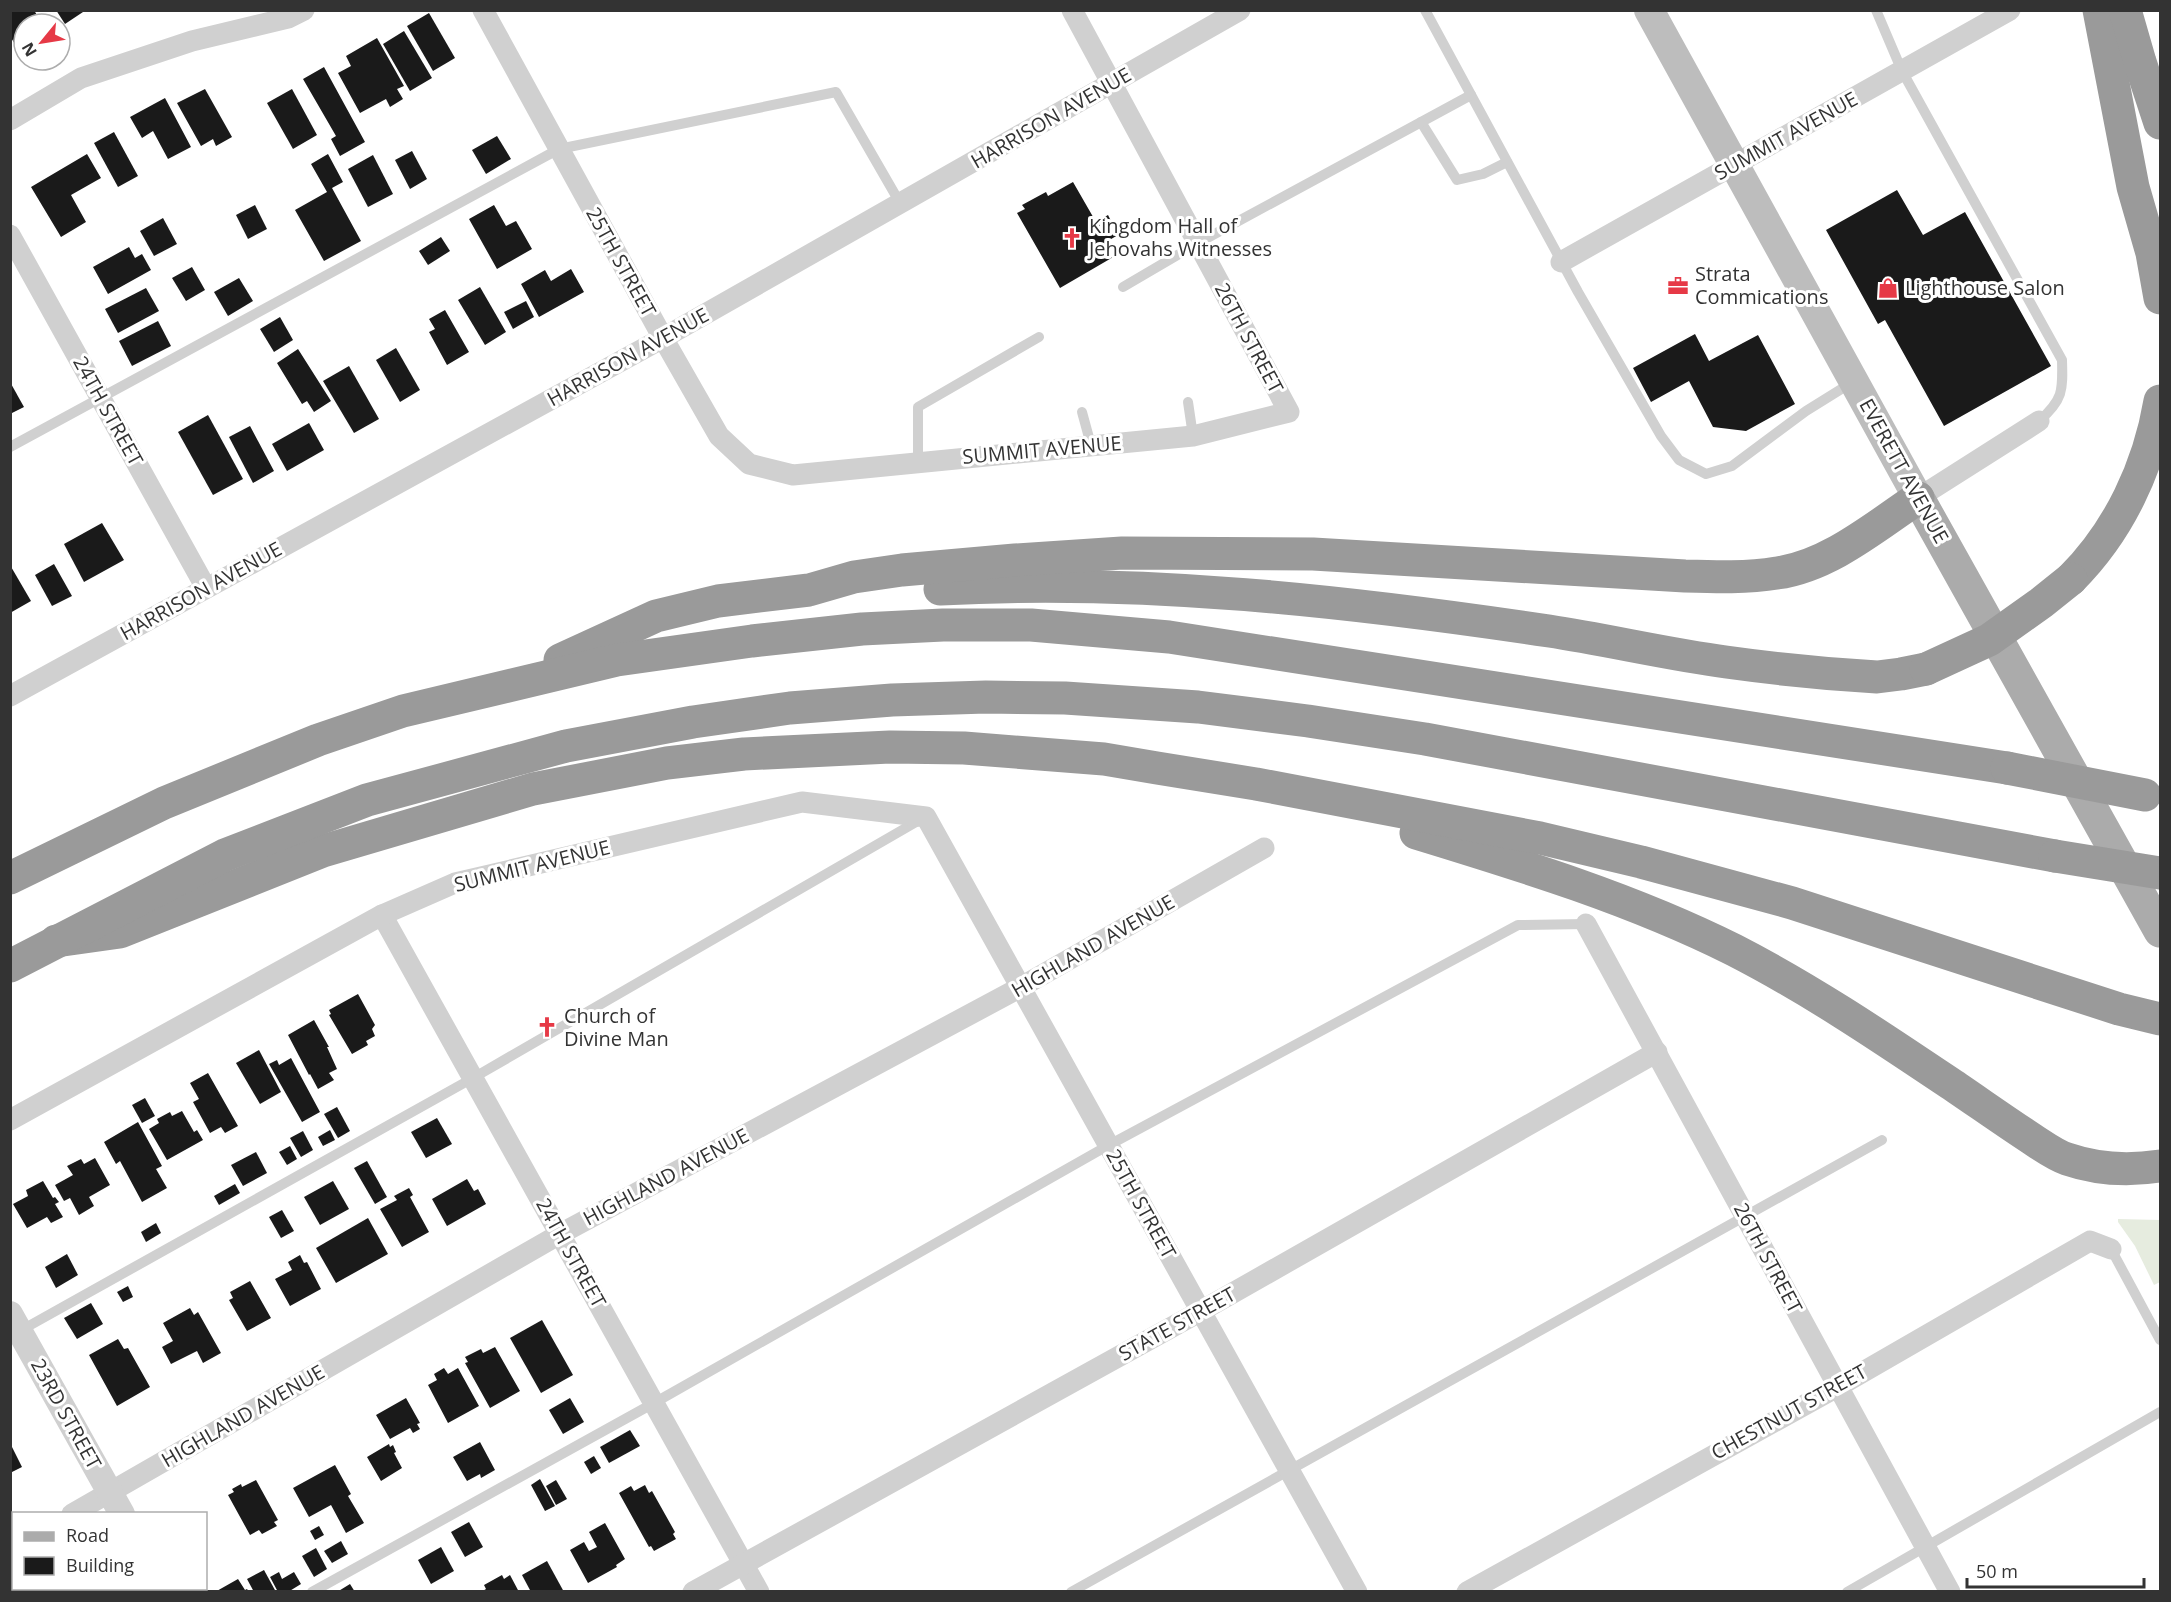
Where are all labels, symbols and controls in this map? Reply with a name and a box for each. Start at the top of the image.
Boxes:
north arrow [12,12,72,72]
text: N [16,38,42,61]
street label: HARRISON AVENUE [966,61,1136,174]
street label: SUMMIT AVENUE [1709,85,1862,186]
street label: 25TH STREET [580,202,663,321]
place label: Kingdom Hall of Jehovahs Witnesses [1087,212,1272,262]
church icon: Kingdom Hall of Jehovahs Witnesses [1060,226,1084,250]
place label: Strata Commications [1695,260,1828,310]
office icon: Strata Commications [1666,274,1690,298]
place label: Lighthouse Salon [1905,274,2065,301]
shop icon: Lighthouse Salon [1876,276,1900,300]
street label: 26TH STREET [1209,278,1290,398]
street label: HARRISON AVENUE [542,301,713,412]
street label: 24TH STREET [67,351,150,470]
street label: EVERETT AVENUE [1854,394,1955,548]
street label: SUMMIT AVENUE [961,429,1123,470]
street label: HARRISON AVENUE [115,535,286,646]
street label: SUMMIT AVENUE [451,833,613,898]
street label: HIGHLAND AVENUE [1006,888,1179,1003]
place label: Church of Divine Man [564,1002,669,1052]
church icon: Church of Divine Man [535,1015,559,1039]
street label: HIGHLAND AVENUE [578,1121,753,1232]
street label: 25TH STREET [1100,1144,1183,1263]
street label: 24TH STREET [530,1193,613,1312]
street label: 26TH STREET [1728,1198,1809,1318]
street label: STATE STREET [1114,1280,1240,1367]
street label: 23RD STREET [25,1354,108,1474]
street label: HIGHLAND AVENUE [156,1358,329,1473]
street label: CHESTNUT STREET [1706,1358,1871,1466]
legend [12,1512,207,1590]
text: Road [66,1523,109,1547]
scale bar [1967,1551,2144,1589]
text: Building [66,1553,134,1577]
text: 50 m [1976,1559,2018,1583]

